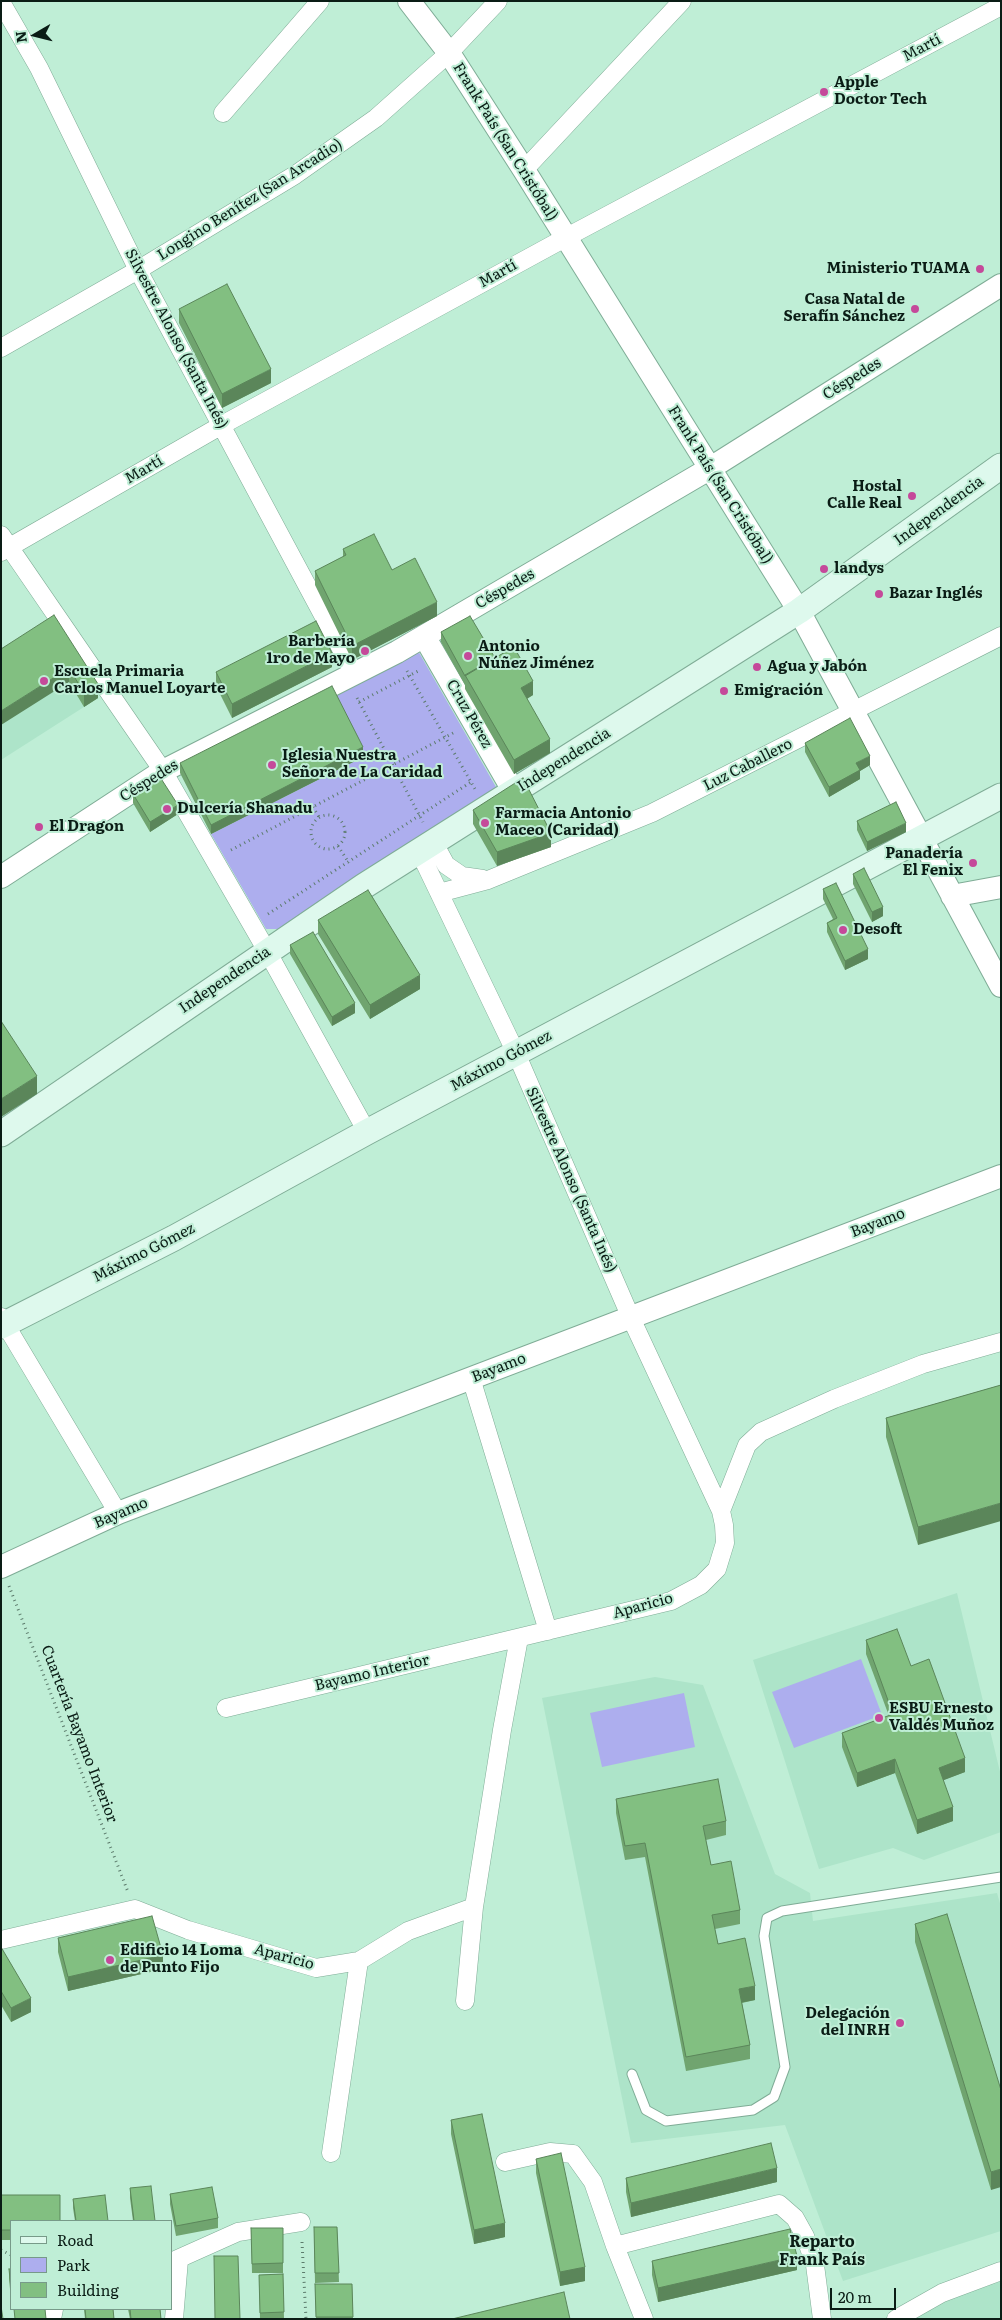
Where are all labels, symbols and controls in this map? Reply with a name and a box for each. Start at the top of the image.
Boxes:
north arrow [10,10,60,60]
text: N [9,30,31,44]
street label: Martí [900,30,944,66]
street label: Frank País (San Cristóbal) [449,60,561,224]
place label: Apple Doctor Tech [834,74,927,109]
marker: Apple Doctor Tech [818,86,830,98]
street label: Longino Benítez (San Arcadio) [154,135,346,265]
street label: Silvestre Alonso (Santa Inés) [121,246,231,432]
street label: Martí [476,256,520,292]
place label: Ministerio TUAMA [826,260,970,278]
marker: Ministerio TUAMA [974,263,986,275]
place label: Casa Natal de Serafín Sánchez [784,291,905,326]
marker: Casa Natal de Serafín Sánchez [909,303,921,315]
street label: Céspedes [820,354,884,404]
street label: Frank País (San Cristóbal) [664,403,776,567]
street label: Martí [122,452,166,488]
street label: Independencia [891,472,987,550]
place label: Hostal Calle Real [827,478,902,513]
marker: Hostal Calle Real [906,490,918,502]
place label: landys [834,560,884,578]
marker: landys [818,563,830,575]
street label: Céspedes [472,565,538,613]
place label: Bazar Inglés [889,585,983,603]
marker: Bazar Inglés [873,588,885,600]
place label: Barbería 1ro de Mayo [267,633,355,668]
place label: Antonio Núñez Jiménez [478,638,594,673]
marker: Barbería 1ro de Mayo [359,645,371,657]
marker: Antonio Núñez Jiménez [462,650,474,662]
place label: Agua y Jabón [767,658,867,676]
marker: Agua y Jabón [751,661,763,673]
place label: Escuela Primaria Carlos Manuel Loyarte [54,663,225,698]
marker: Escuela Primaria Carlos Manuel Loyarte [38,675,50,687]
street label: Cruz Pérez [442,677,496,751]
place label: Emigración [734,682,823,700]
marker: Emigración [718,685,730,697]
street label: Independencia [514,724,614,796]
street label: Luz Caballero [700,735,796,795]
place label: Iglesia Nuestra Señora de La Caridad [282,747,442,782]
street label: Céspedes [117,756,181,806]
marker: Iglesia Nuestra Señora de La Caridad [266,759,278,771]
place label: Dulcería Shanadu [177,800,313,818]
marker: Dulcería Shanadu [161,803,173,815]
place label: Farmacia Antonio Maceo (Caridad) [495,805,631,840]
marker: Farmacia Antonio Maceo (Caridad) [479,817,491,829]
place label: El Dragon [49,818,124,836]
marker: El Dragon [33,821,45,833]
place label: Panadería El Fenix [885,845,963,880]
marker: Panadería El Fenix [967,857,979,869]
place label: Desoft [853,921,902,939]
marker: Desoft [837,924,849,936]
street label: Independencia [176,943,274,1017]
street label: Máximo Gómez [447,1027,555,1095]
street label: Silvestre Alonso (Santa Inés) [522,1085,620,1275]
street label: Bayamo [848,1204,908,1242]
street label: Máximo Gómez [90,1220,198,1286]
street label: Bayamo [469,1349,529,1387]
street label: Bayamo [91,1494,151,1532]
street label: Aparicio [611,1589,675,1623]
street label: Cuartería Bayamo Interior [37,1643,121,1825]
street label: Bayamo Interior [313,1651,431,1695]
place label: ESBU Ernesto Valdés Muñoz [889,1700,994,1735]
marker: ESBU Ernesto Valdés Muñoz [873,1712,885,1724]
street label: Aparicio [252,1940,316,1974]
place label: Edificio 14 Loma de Punto Fijo [120,1942,242,1977]
marker: Edificio 14 Loma de Punto Fijo [104,1954,116,1966]
place label: Delegación del INRH [805,2005,890,2040]
marker: Delegación del INRH [894,2017,906,2029]
legend [10,2220,172,2310]
text: Road [57,2228,93,2251]
district label: Reparto Frank País [779,2232,865,2270]
text: Park [57,2253,90,2276]
text: Building [57,2278,119,2301]
scale bar [832,2278,898,2310]
text: 20 m [838,2285,872,2308]

